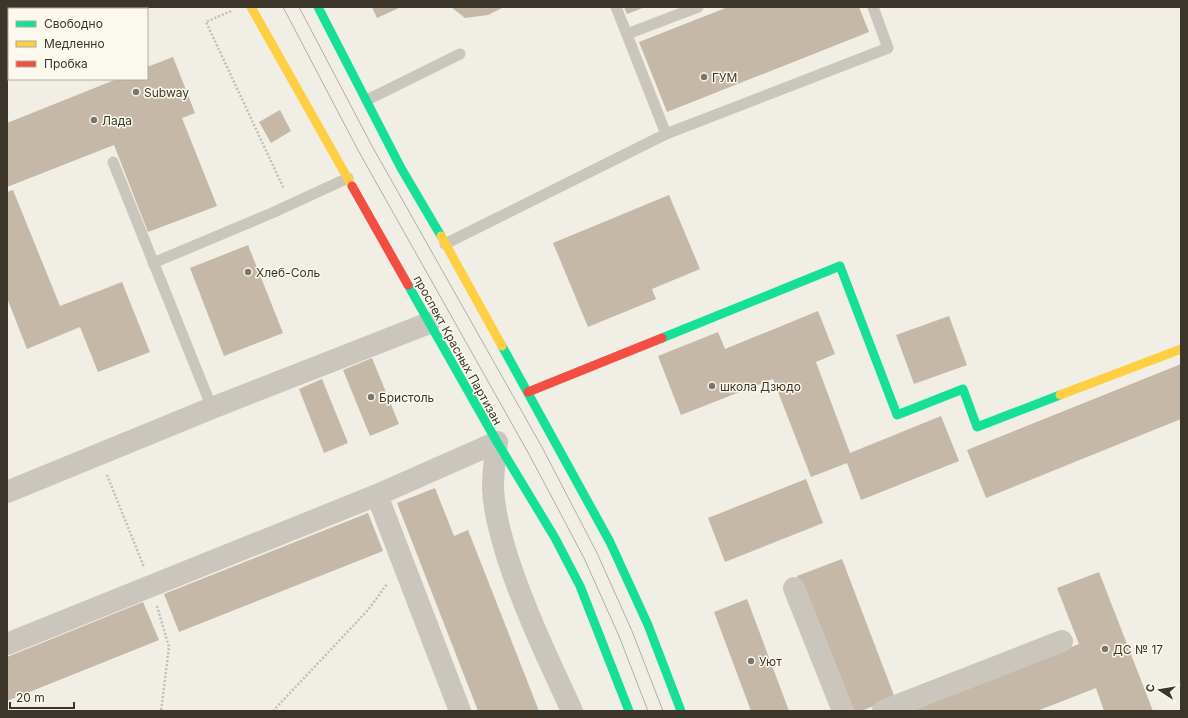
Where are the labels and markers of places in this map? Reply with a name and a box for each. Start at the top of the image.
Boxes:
place label: ГУМ [712,70,737,85]
marker: ГУМ [699,72,709,82]
place label: Subway [144,85,189,100]
marker: Subway [131,87,141,97]
place label: Лада [102,113,132,128]
marker: Лада [89,115,99,125]
place label: Хлеб-Соль [256,265,321,280]
marker: Хлеб-Соль [243,267,253,277]
place label: школа Дзюдо [720,379,801,394]
marker: школа Дзюдо [707,381,717,391]
place label: Бристоль [379,390,435,405]
marker: Бристоль [366,392,376,402]
place label: ДС № 17 [1113,642,1163,657]
marker: ДС № 17 [1100,644,1110,654]
place label: Уют [759,654,782,669]
marker: Уют [746,656,756,666]

